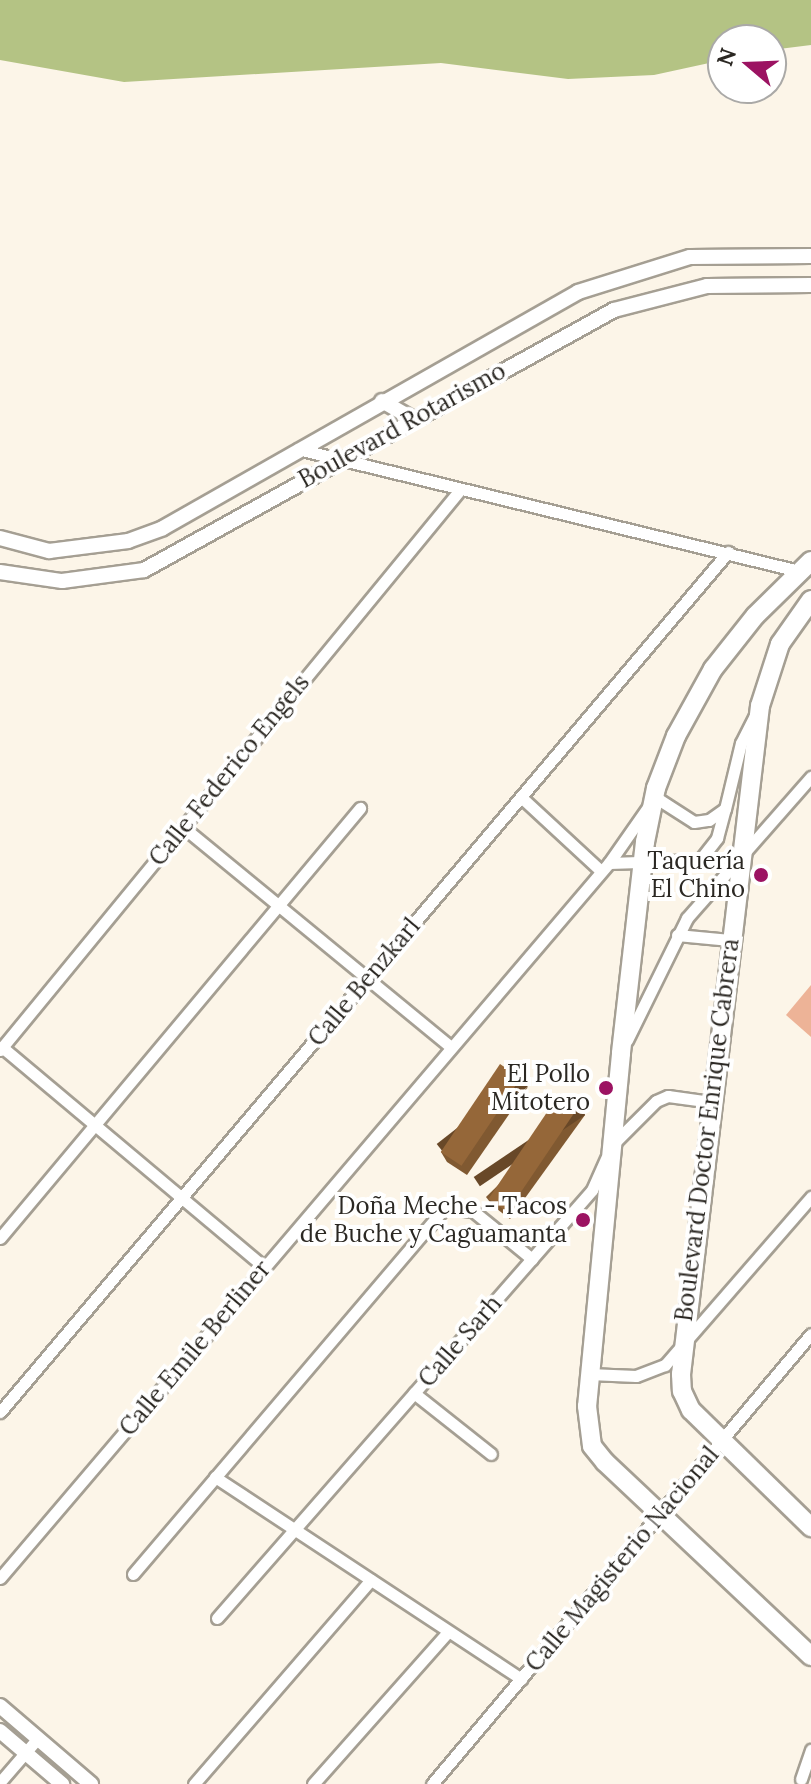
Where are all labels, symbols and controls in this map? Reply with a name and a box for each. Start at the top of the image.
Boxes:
north arrow [707,24,787,104]
text: N [710,44,742,69]
street label: Boulevard Rotarismo [293,356,511,494]
street label: Calle Federico Engels [143,668,315,872]
place label: Taquería El Chino [647,847,745,903]
marker: Taquería El Chino [752,866,770,884]
street label: Calle Benzkarl [302,912,426,1052]
street label: Boulevard Doctor Enrique Cabrera [669,937,745,1323]
place label: El Pollo Mitotero [491,1060,590,1116]
marker: El Pollo Mitotero [597,1079,615,1097]
place label: Doña Meche - Tacos de Buche y Caguamanta [300,1192,567,1248]
marker: Doña Meche - Tacos de Buche y Caguamanta [574,1211,592,1229]
street label: Calle Emile Berliner [113,1254,277,1442]
street label: Calle Sarh [412,1289,508,1393]
street label: Calle Magisterio Nacional [519,1441,725,1677]

